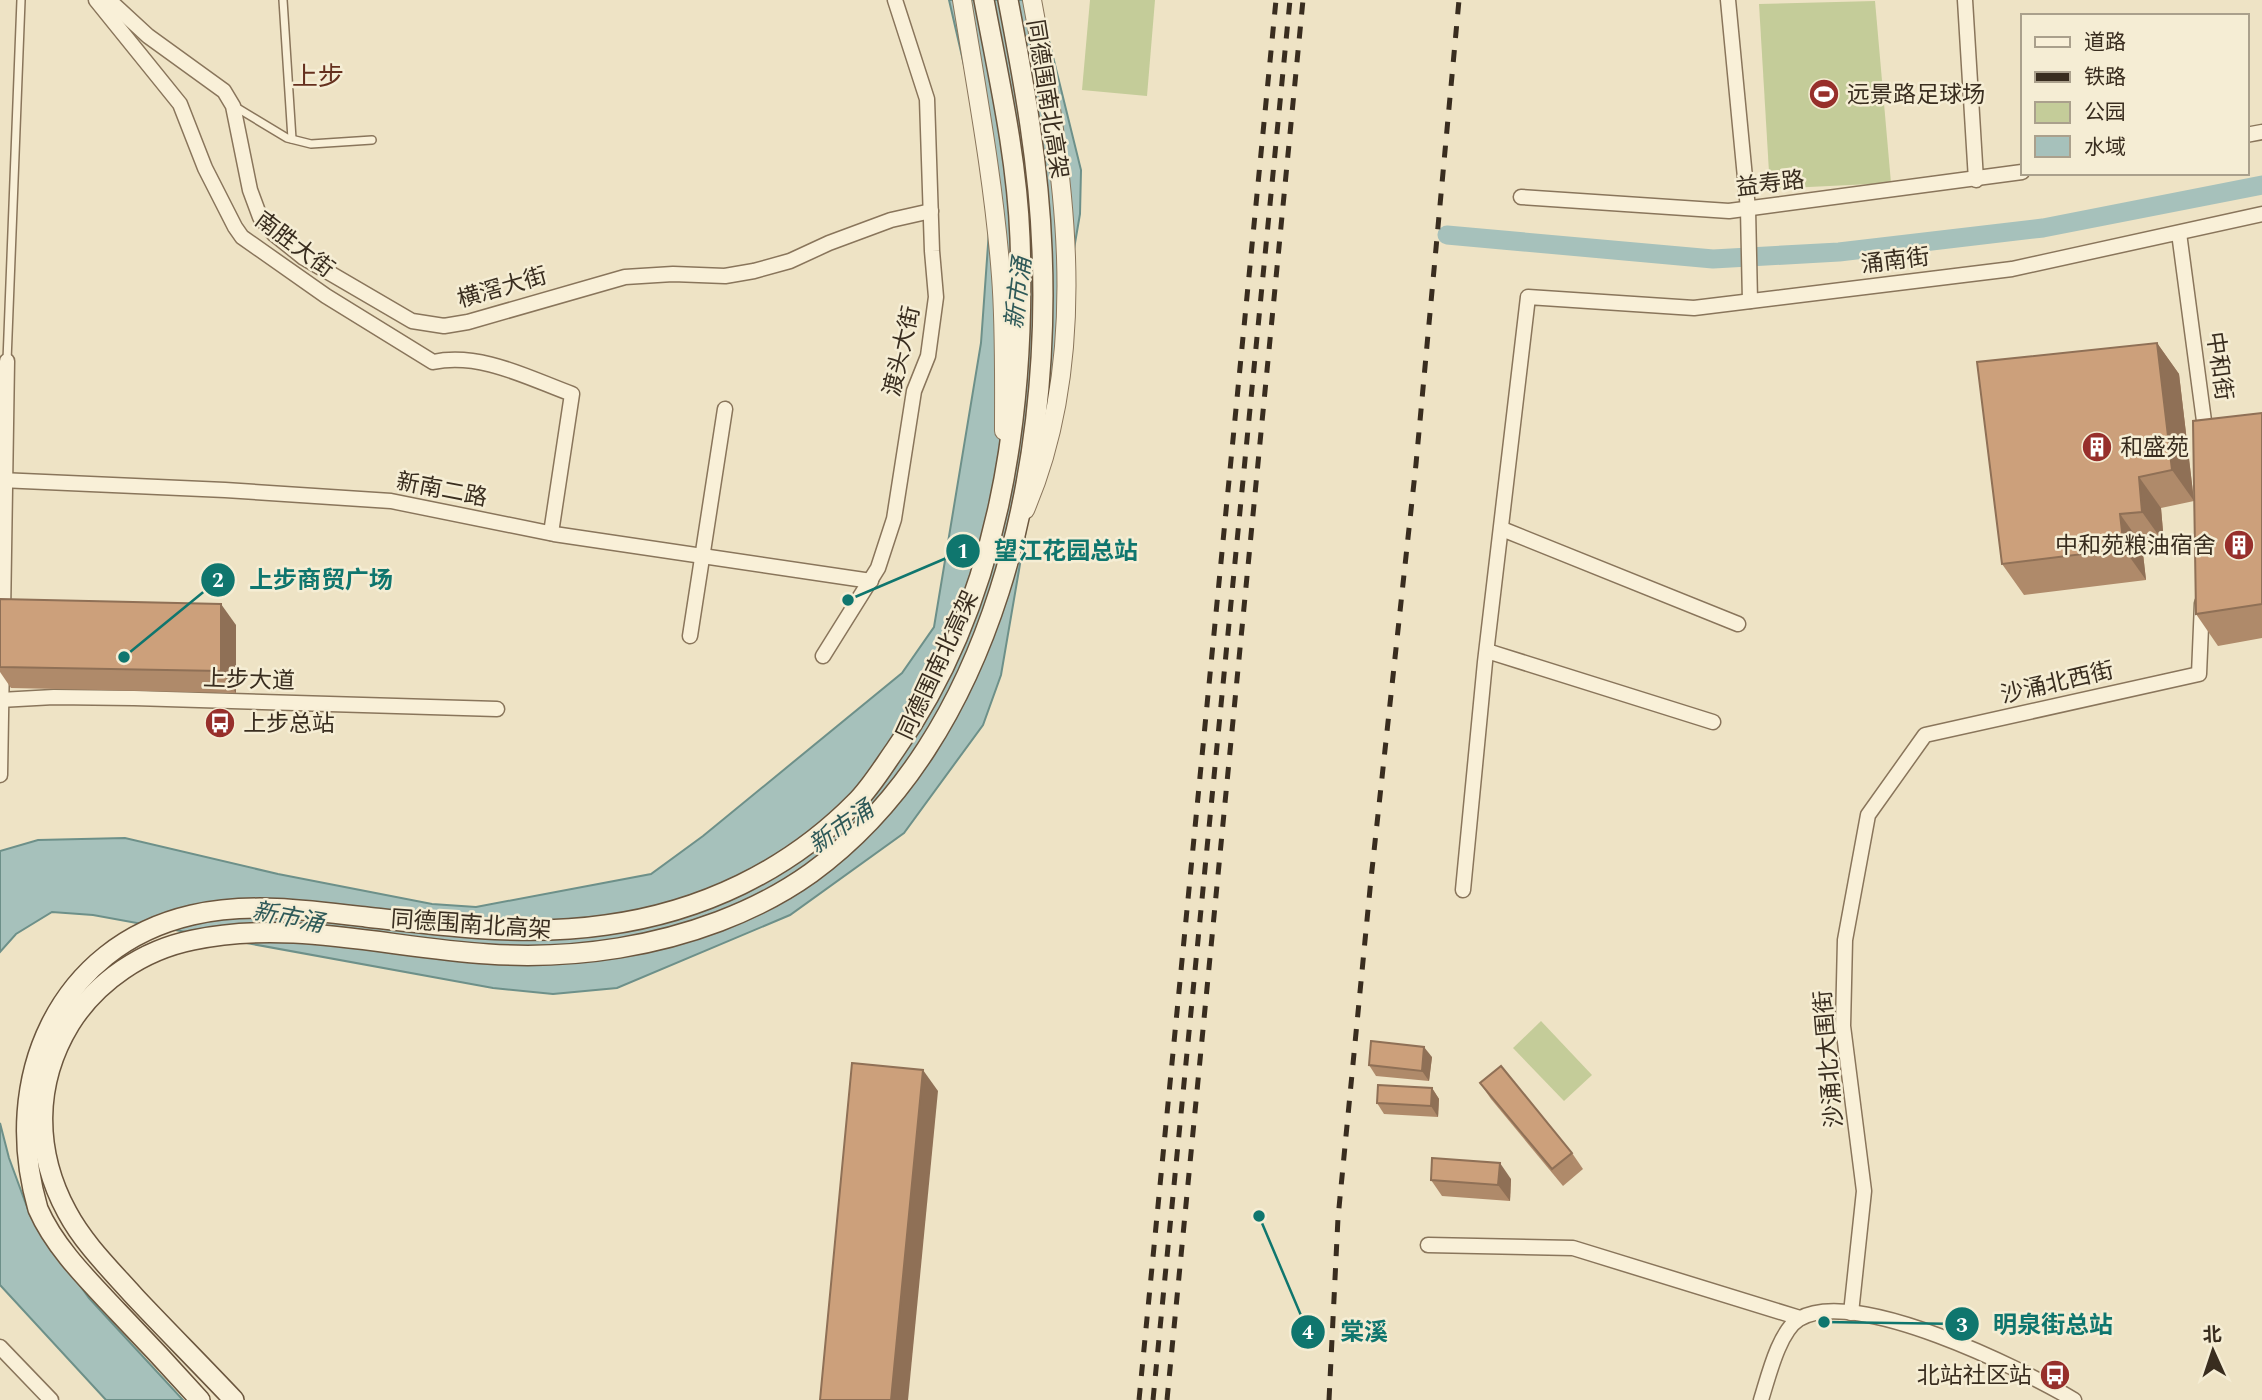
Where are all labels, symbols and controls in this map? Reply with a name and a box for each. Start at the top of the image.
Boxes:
legend [2021,14,2248,175]
street label: 同德围南北高架 [1017,17,1076,181]
text: 道路 [2084,27,2126,59]
district label: 上步 [292,57,344,97]
text: 铁路 [2084,62,2126,94]
sports icon: 远景路足球场 [1807,77,1841,111]
place label: 远景路足球场 [1847,78,1985,113]
text: 公园 [2084,97,2126,129]
text: 水域 [2084,132,2126,164]
street label: 益寿路 [1734,163,1807,206]
street label: 南胜大街 [247,204,341,287]
street label: 涌南街 [1859,240,1932,283]
water label: 新市涌 [997,252,1042,331]
street label: 横滘大街 [453,259,551,318]
street label: 渡头大街 [875,303,930,400]
street label: 中和街 [2196,330,2241,403]
building icon: 和盛苑 [2080,430,2114,464]
place label: 和盛苑 [2120,431,2189,466]
street label: 新南二路 [393,465,490,516]
building icon: 中和苑粮油宿舍 [2222,528,2256,562]
callout: 望江花园总站 [945,529,1152,574]
place label: 中和苑粮油宿舍 [2055,529,2216,564]
text: 望江花园总站 [994,534,1138,570]
text: 1 [957,536,969,568]
callout: 上步商贸广场 [200,557,407,602]
text: 上步商贸广场 [249,563,393,599]
text: 2 [212,565,224,597]
street label: 同德围南北高架 [888,585,988,746]
street label: 沙涌北西街 [1997,653,2117,713]
street label: 上步大道 [202,661,296,700]
bus stop icon: 上步总站 [203,706,237,740]
place label: 上步总站 [243,707,335,742]
water label: 新市涌 [802,791,884,863]
water label: 新市涌 [249,893,330,943]
street label: 同德围南北高架 [389,902,552,949]
street label: 沙涌北大围街 [1806,989,1853,1129]
callout: 明泉街总站 [1944,1302,2127,1347]
text: 明泉街总站 [1993,1308,2113,1344]
callout: 棠溪 [1291,1309,1402,1354]
text: 3 [1956,1310,1968,1342]
text: 棠溪 [1340,1315,1388,1351]
north arrow [2178,1316,2248,1386]
text: 4 [1302,1317,1314,1349]
text: 北 [2202,1321,2222,1350]
bus stop icon: 北站社区站 [2038,1358,2072,1392]
place label: 北站社区站 [1917,1359,2032,1394]

